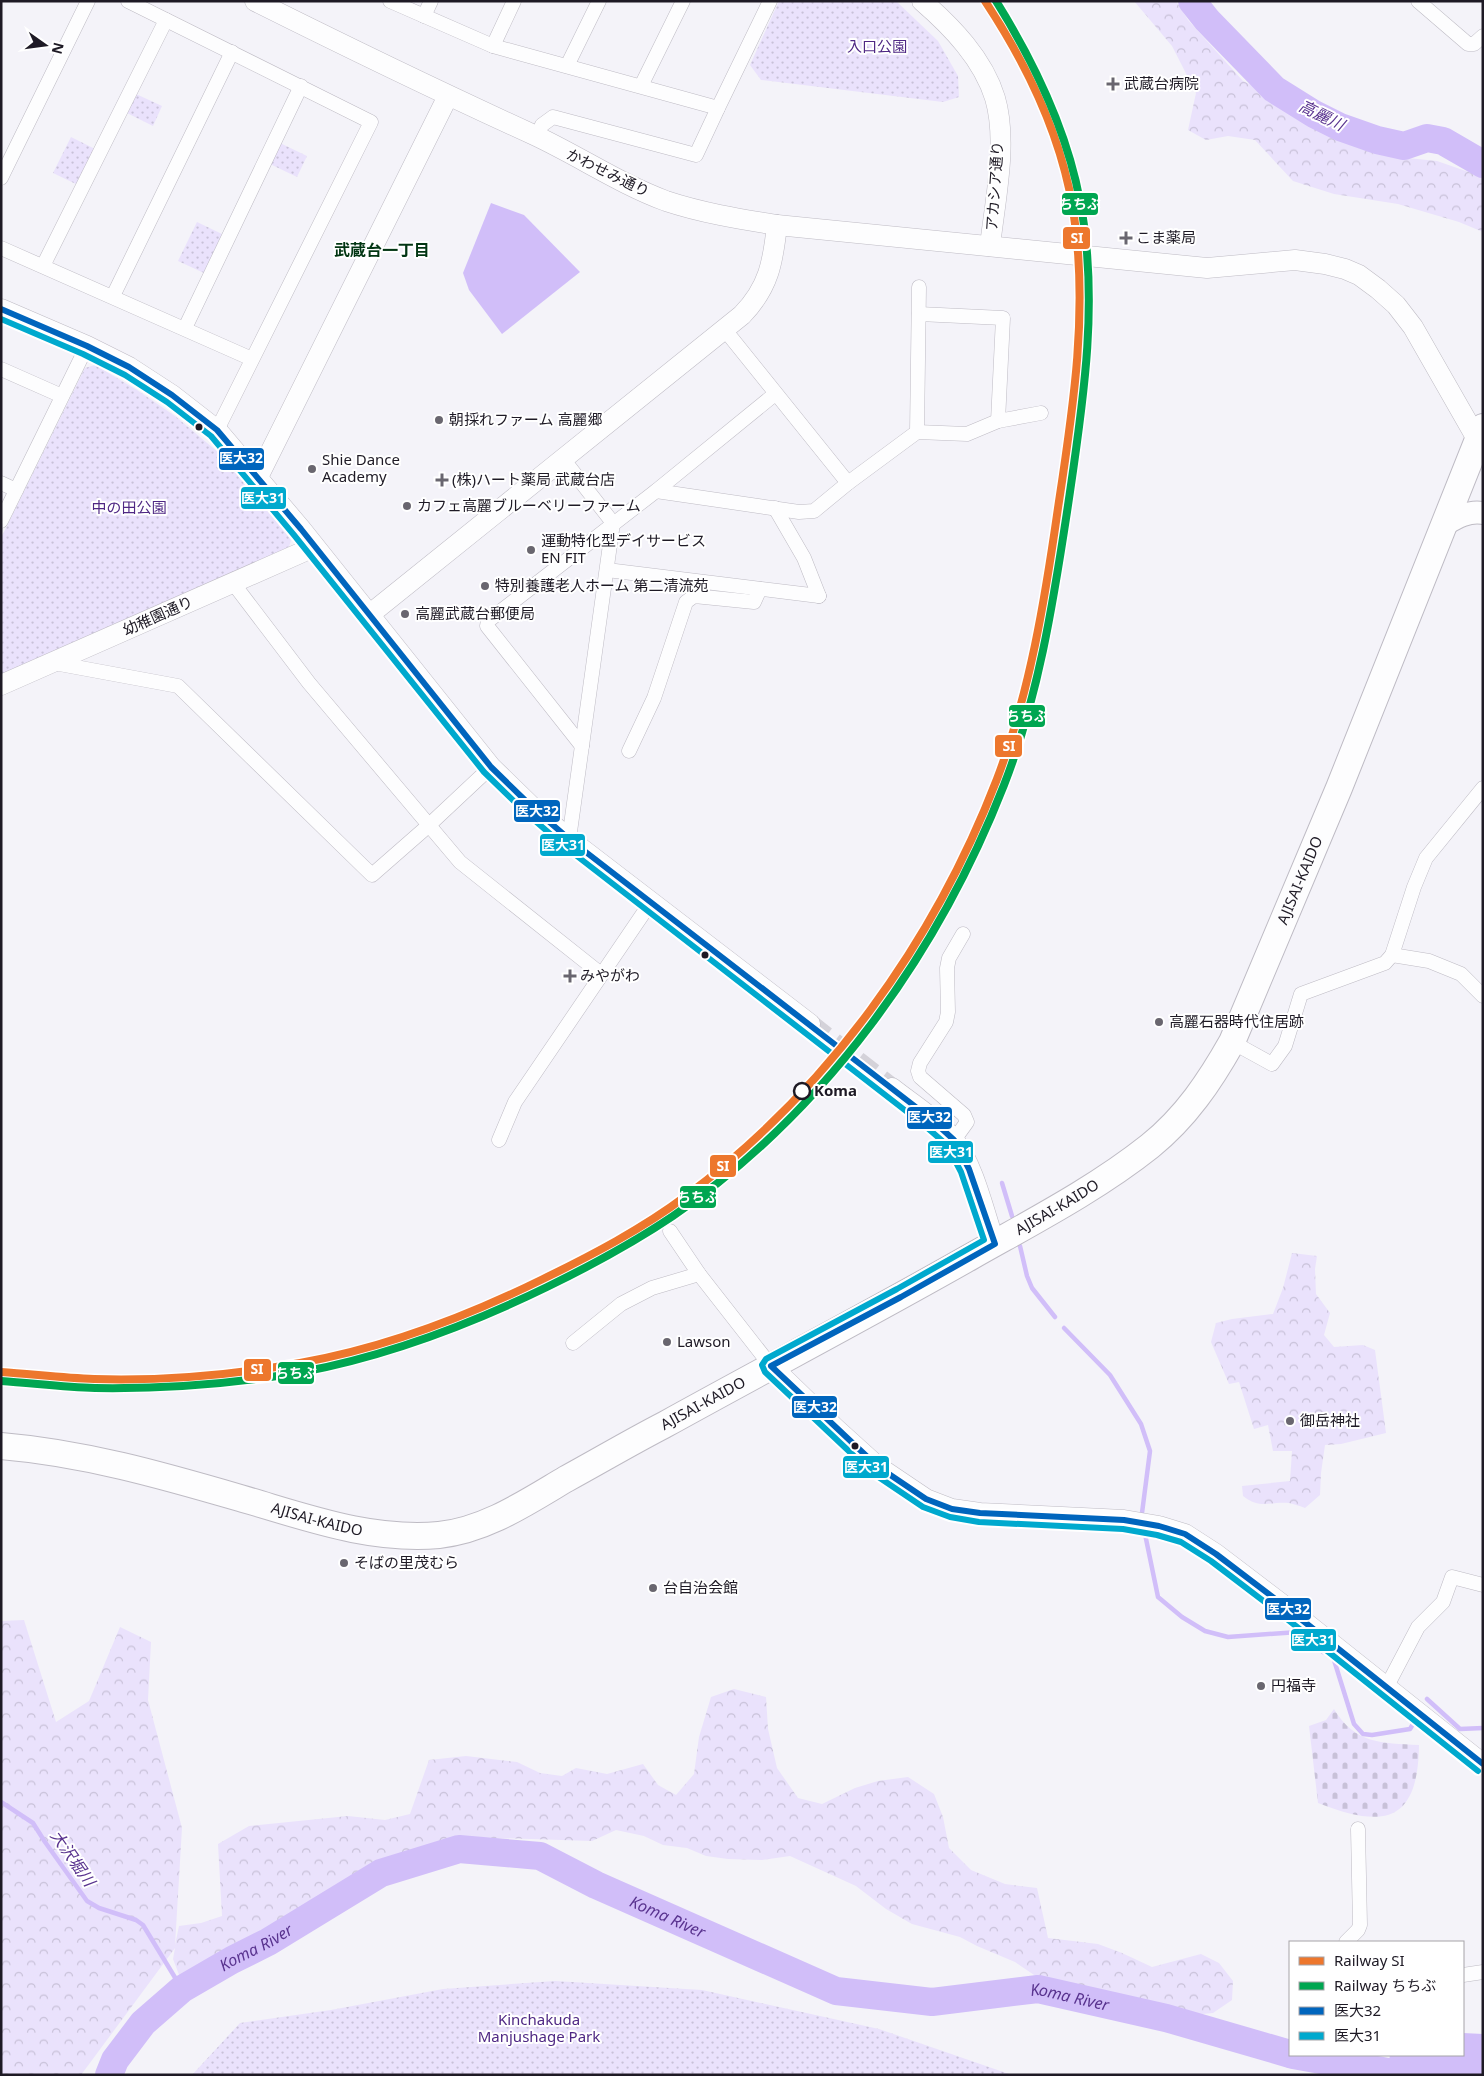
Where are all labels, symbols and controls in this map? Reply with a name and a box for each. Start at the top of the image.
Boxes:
north arrow [20,20,70,70]
park label: 入口公園 [847,36,907,56]
text: N [48,40,69,56]
place label: 武蔵台病院 [1124,73,1199,93]
marker: 武蔵台病院 [1106,77,1120,91]
water label: 高麗川 [1296,95,1350,136]
street label: アカシア通り [981,140,1007,232]
street label: かわせみ通り [564,143,653,201]
line badge: ちちぶ [1061,192,1099,216]
text: ちちぶ [1059,194,1101,213]
line badge: SI [1062,226,1091,250]
place label: こま薬局 [1136,227,1196,247]
text: SI [1070,228,1084,247]
marker: こま薬局 [1120,232,1132,244]
district label: 武蔵台一丁目 [334,239,430,261]
place label: 朝採れファーム 高麗郷 [449,409,602,429]
marker: 朝採れファーム 高麗郷 [433,414,445,426]
unlabelled marker [194,422,204,432]
line badge: 医大32 [218,447,265,471]
text: 医大32 [219,448,263,467]
place label: Shie Dance Academy [322,449,400,486]
marker: Shie Dance Academy [306,463,318,475]
place label: (株)ハート薬局 武蔵台店 [452,469,615,489]
marker: (株)ハート薬局 武蔵台店 [436,474,448,486]
line badge: 医大31 [240,486,287,510]
text: 医大31 [241,488,285,507]
place label: カフェ高麗ブルーベリーファーム [417,495,641,515]
park label: 中の田公園 [91,497,167,517]
marker: カフェ高麗ブルーベリーファーム [401,500,413,512]
place label: 運動特化型デイサービス EN FIT [541,530,706,567]
marker: 運動特化型デイサービス EN FIT [525,544,537,556]
place label: 特別養護老人ホーム 第二清流苑 [495,575,708,595]
marker: 特別養護老人ホーム 第二清流苑 [479,580,491,592]
street label: 幼稚園通り [119,591,196,639]
place label: 高麗武蔵台郵便局 [415,603,535,623]
marker: 高麗武蔵台郵便局 [399,608,411,620]
line badge: ちちぶ [1008,704,1046,728]
text: ちちぶ [1006,706,1048,725]
line badge: SI [994,734,1023,758]
text: SI [1002,736,1016,755]
line badge: 医大32 [513,799,561,823]
text: 医大32 [515,801,559,820]
line badge: 医大31 [539,833,586,857]
street label: AJISAI-KAIDO [1272,833,1327,927]
text: 医大31 [541,835,585,854]
unlabelled marker [700,950,710,960]
place label: みやがわ [580,965,640,985]
marker: みやがわ [564,970,576,982]
place label: 高麗石器時代住居跡 [1169,1011,1304,1031]
marker: 高麗石器時代住居跡 [1153,1016,1165,1028]
place label: Koma [814,1080,857,1100]
marker: Koma [793,1082,811,1100]
line badge: 医大32 [906,1106,953,1130]
text: 医大32 [907,1107,951,1126]
line badge: 医大31 [927,1140,974,1164]
text: 医大31 [929,1142,973,1161]
line badge: SI [709,1154,737,1178]
text: SI [716,1156,730,1175]
street label: AJISAI-KAIDO [1011,1174,1102,1239]
line badge: ちちぶ [679,1185,717,1209]
text: ちちぶ [677,1187,719,1206]
place label: Lawson [677,1331,731,1351]
marker: Lawson [661,1336,673,1348]
line badge: SI [243,1358,272,1382]
text: SI [250,1359,264,1378]
line badge: ちちぶ [277,1361,315,1385]
text: ちちぶ [275,1363,317,1382]
street label: AJISAI-KAIDO [656,1371,749,1434]
line badge: 医大32 [791,1395,838,1419]
text: 医大32 [793,1397,837,1416]
place label: 御岳神社 [1300,1410,1360,1430]
marker: 御岳神社 [1284,1415,1296,1427]
unlabelled marker [850,1441,860,1451]
line badge: 医大31 [842,1455,890,1479]
text: 医大31 [844,1457,888,1476]
street label: AJISAI-KAIDO [269,1497,365,1540]
place label: そばの里茂むら [354,1552,459,1572]
marker: そばの里茂むら [338,1557,350,1569]
place label: 台自治会館 [663,1577,738,1597]
marker: 台自治会館 [647,1582,659,1594]
line badge: 医大32 [1264,1597,1312,1621]
text: 医大32 [1266,1599,1310,1618]
line badge: 医大31 [1290,1628,1337,1652]
text: 医大31 [1291,1630,1335,1649]
place label: 円福寺 [1271,1675,1316,1695]
marker: 円福寺 [1255,1680,1267,1692]
water label: 大沢堀川 [46,1825,102,1892]
water label: Koma River [626,1890,709,1943]
water label: Koma River [215,1918,297,1976]
legend [1289,1941,1464,2056]
text: Railway SI [1334,1950,1405,1970]
text: Railway ちちぶ [1334,1975,1436,1995]
water label: Koma River [1029,1978,1112,2016]
text: 医大32 [1334,2000,1381,2020]
park label: Kinchakuda Manjushage Park [478,2009,600,2046]
text: 医大31 [1334,2025,1381,2045]

